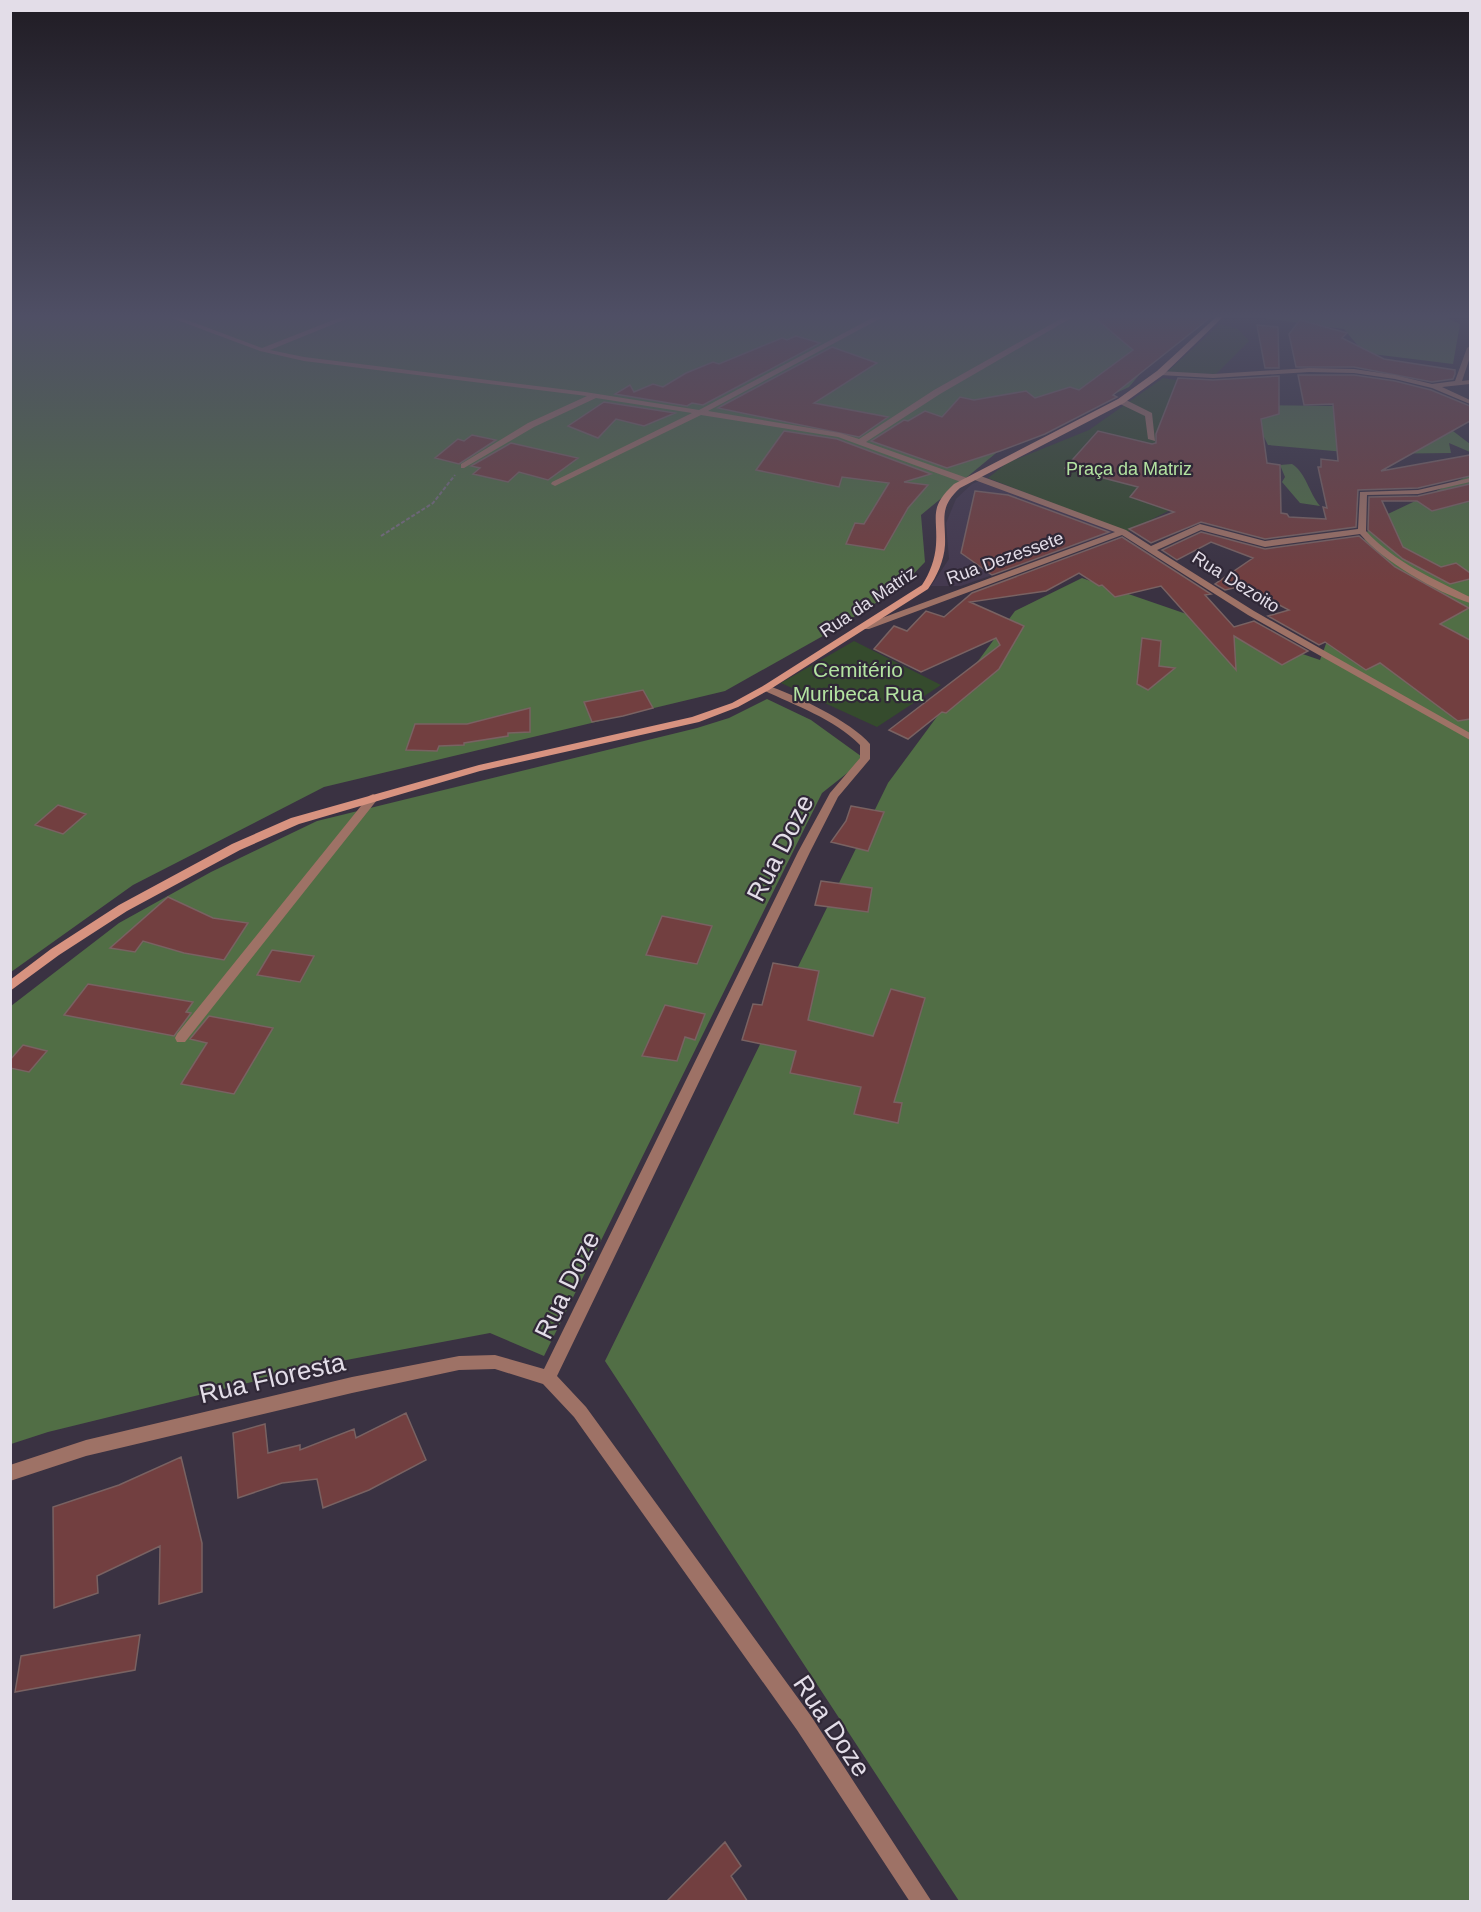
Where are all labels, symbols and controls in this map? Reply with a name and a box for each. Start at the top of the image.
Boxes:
park label: Praça da Matriz [1066,459,1192,479]
street label: Rua Dezessete [944,528,1066,588]
street label: Rua Dezoito [1189,547,1283,617]
street label: Rua da Matriz [816,562,920,642]
park label: Cemitério Muribeca Rua [793,658,924,705]
street label: Rua Doze [740,790,820,906]
street label: Rua Doze [528,1226,606,1344]
street label: Rua Floresta [196,1347,348,1409]
street label: Rua Doze [787,1670,877,1782]

